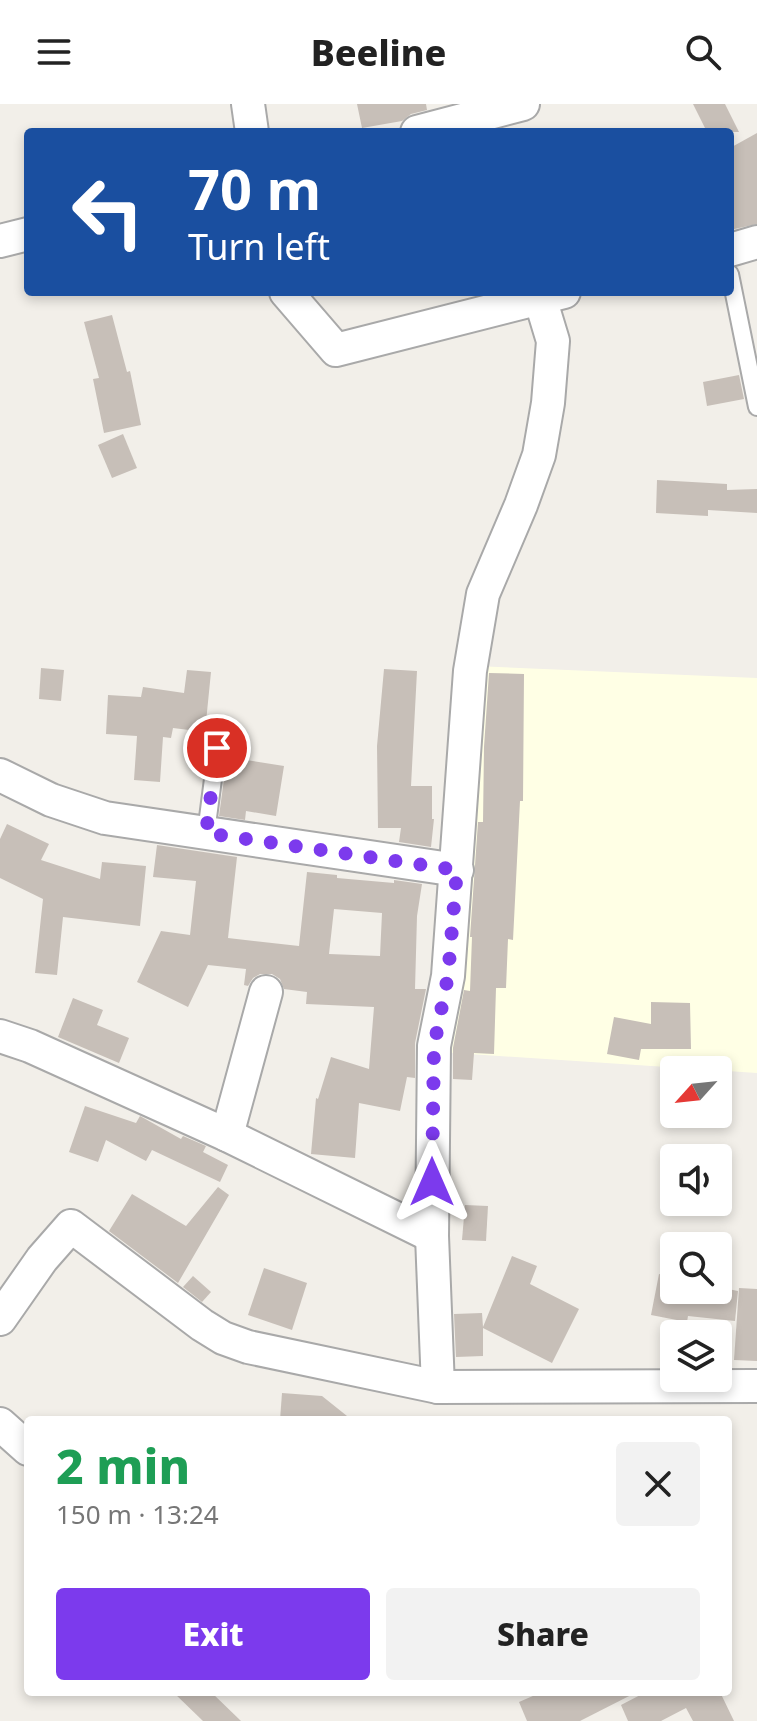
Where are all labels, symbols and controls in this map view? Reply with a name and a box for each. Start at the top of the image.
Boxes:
text: Beeline [311,28,446,77]
icon: menu [32,30,76,74]
icon: search [681,30,725,74]
text: 70 m [188,150,321,226]
icon: left [56,160,160,264]
text: Turn left [188,222,330,271]
pin [183,714,251,782]
icon: arrive [195,726,239,770]
north arrow [660,1056,732,1128]
map controls [660,1056,732,1392]
position arrow [390,1140,474,1224]
button: sound [660,1144,732,1216]
button: search [660,1232,732,1304]
button: layers [660,1320,732,1392]
text: 2 min [56,1433,190,1498]
button: close [616,1442,700,1526]
text: 150 m · 13:24 [56,1496,219,1532]
button: Exit [56,1588,370,1680]
button: Share [386,1588,700,1680]

